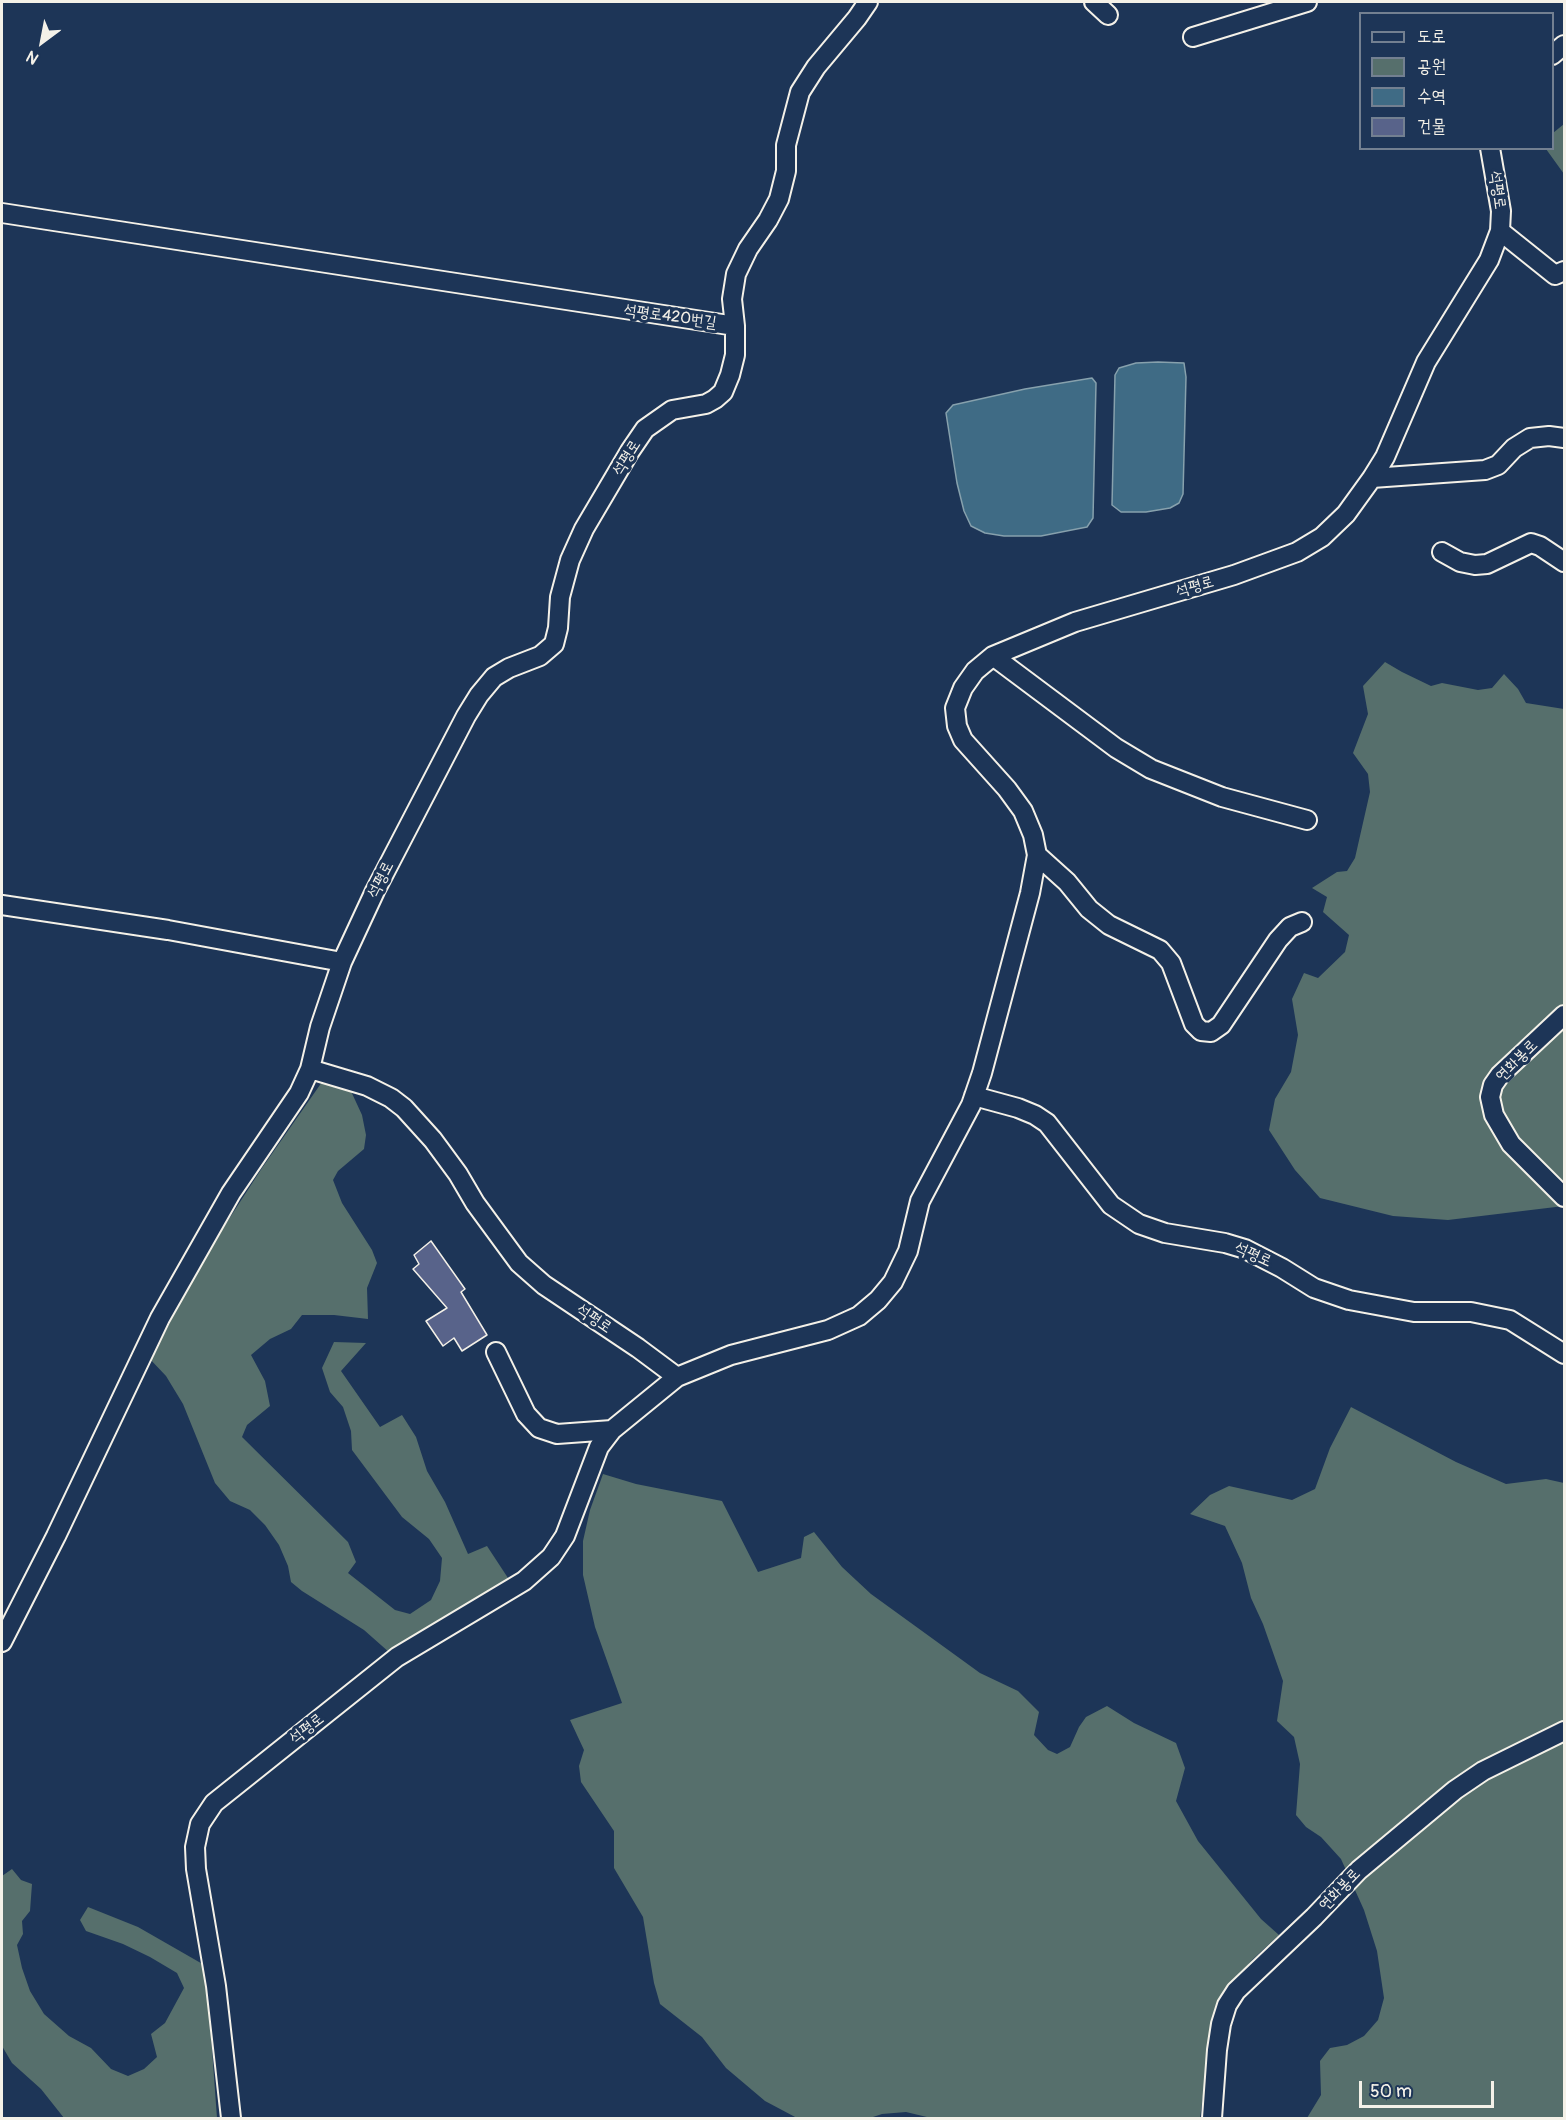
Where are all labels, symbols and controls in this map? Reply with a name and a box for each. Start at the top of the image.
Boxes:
north arrow [12,12,72,72]
legend [1359,12,1554,150]
text: 도로 [1417,25,1446,48]
text: N [23,46,42,69]
text: 공원 [1417,55,1446,78]
text: 수역 [1417,85,1446,108]
text: 건물 [1417,115,1446,138]
street label: 석평로 [1485,170,1509,210]
street label: 석평로420번길 [622,301,718,333]
street label: 석평로 [609,437,645,479]
street label: 석평로 [1174,572,1216,602]
street label: 석평로 [364,858,398,902]
street label: 연화봉로 [1492,1036,1542,1086]
street label: 석평로 [1231,1238,1275,1272]
street label: 석평로 [573,1300,615,1338]
street label: 석평로 [286,1710,328,1748]
street label: 연화봉로 [1315,1865,1365,1915]
scale bar [1362,2069,1497,2107]
text: 50 m [1370,2080,1412,2103]

